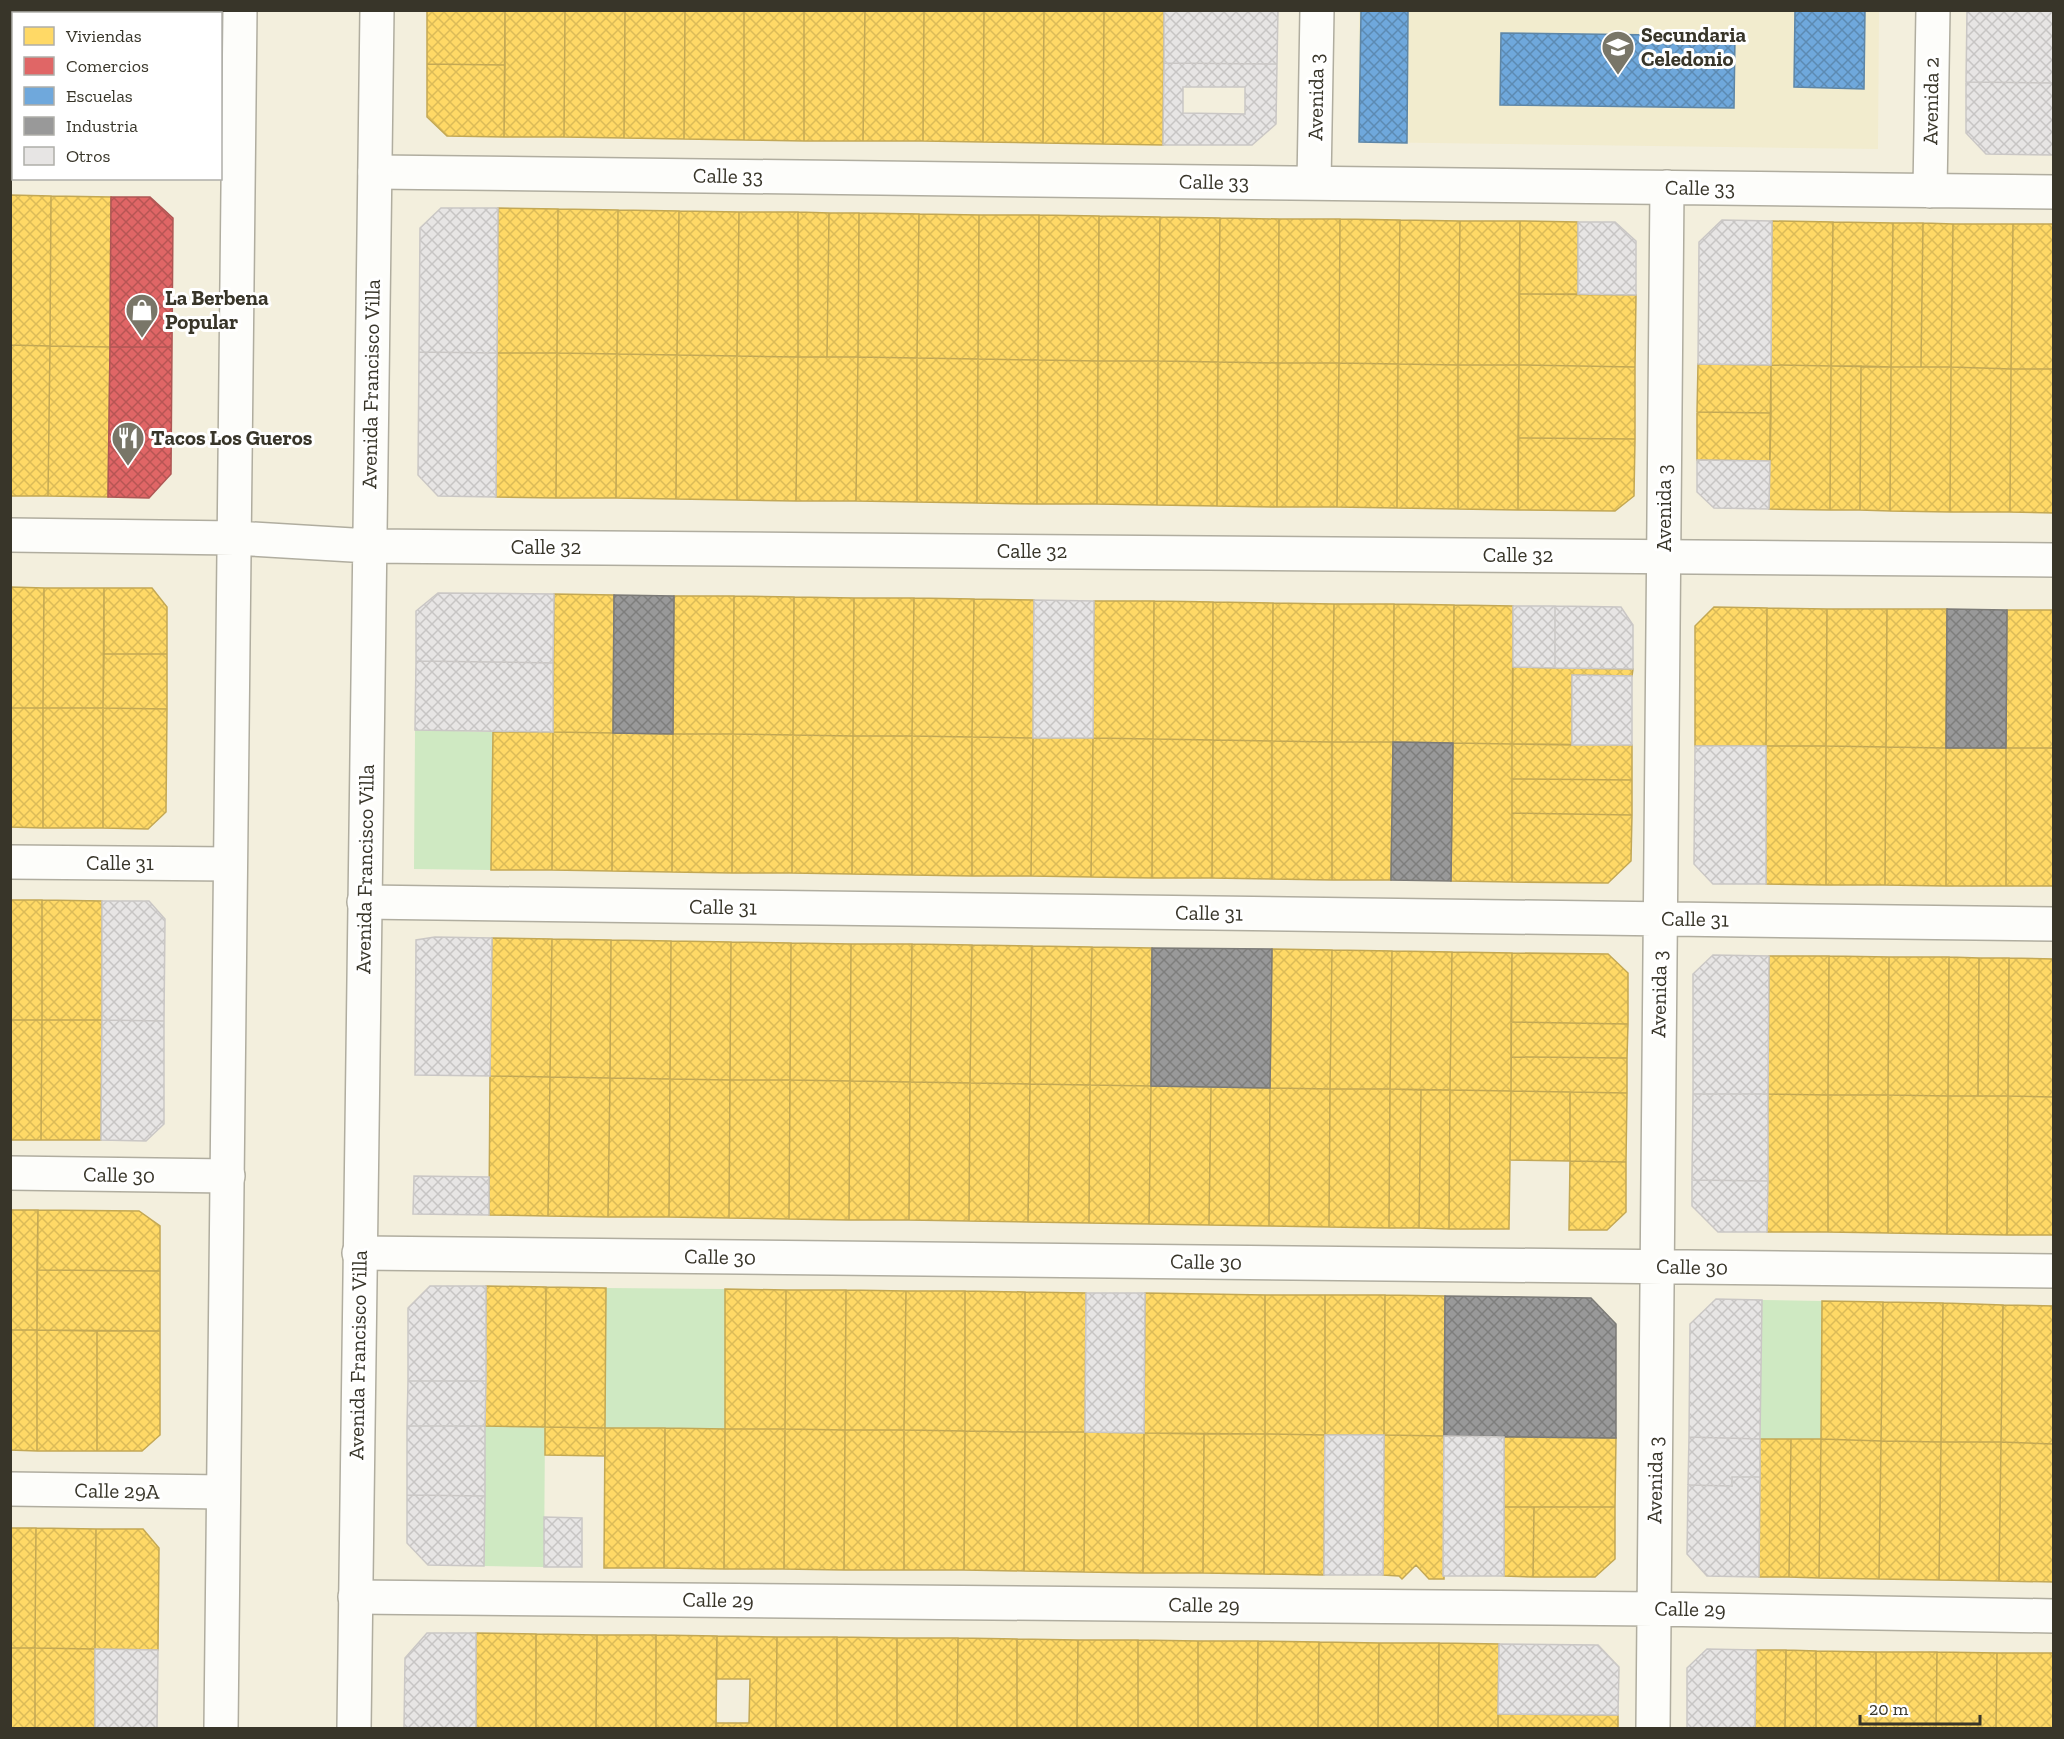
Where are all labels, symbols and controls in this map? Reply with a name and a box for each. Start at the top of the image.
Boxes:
legend [12,12,222,180]
place label: Secundaria Celedonio [1641,22,1747,71]
text: Viviendas [65,25,142,47]
school or university icon: Secundaria Celedonio [1600,29,1636,76]
street label: Avenida 3 [1302,53,1329,141]
text: Comercios [66,55,149,77]
street label: Avenida 2 [1917,57,1944,145]
text: Escuelas [66,85,133,107]
text: Industria [66,115,138,137]
text: Otros [66,145,111,167]
street label: Calle 33 [693,162,763,189]
street label: Calle 33 [1179,168,1249,195]
street label: Calle 33 [1665,174,1735,201]
street label: Avenida Francisco Villa [356,279,385,489]
place label: La Berbena Popular [165,285,269,334]
shop icon: La Berbena Popular [124,292,160,339]
restaurant icon: Tacos Los Gueros [110,420,146,467]
place label: Tacos Los Gueros [151,425,313,450]
street label: Avenida 3 [1651,464,1676,552]
street label: Calle 32 [511,534,581,559]
street label: Calle 32 [997,538,1067,563]
street label: Calle 32 [1483,542,1553,567]
street label: Avenida Francisco Villa [350,764,379,974]
street label: Calle 31 [86,850,154,875]
street label: Calle 31 [689,893,757,920]
street label: Calle 31 [1175,899,1243,926]
street label: Calle 31 [1661,905,1729,932]
street label: Avenida 3 [1645,950,1672,1038]
street label: Calle 30 [83,1161,155,1188]
street label: Calle 30 [684,1243,756,1270]
street label: Calle 30 [1170,1248,1242,1275]
street label: Avenida Francisco Villa [343,1250,372,1460]
street label: Calle 30 [1656,1253,1728,1280]
street label: Avenida 3 [1641,1436,1668,1524]
street label: Calle 29A [74,1477,160,1504]
street label: Calle 29 [682,1586,754,1613]
street label: Calle 29 [1168,1591,1240,1618]
street label: Calle 29 [1654,1595,1726,1622]
scale bar [1860,1688,1980,1726]
text: 20 m [1869,1698,1909,1720]

